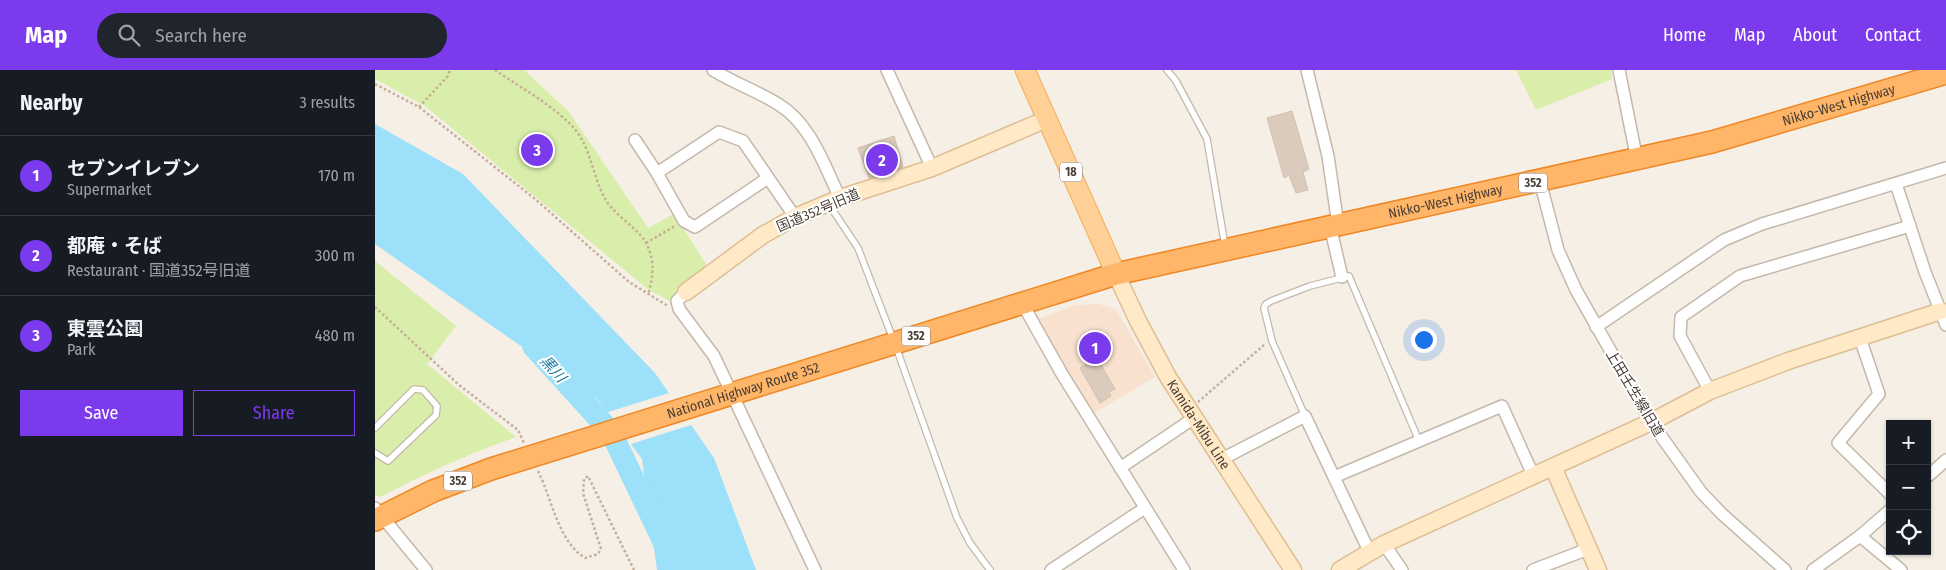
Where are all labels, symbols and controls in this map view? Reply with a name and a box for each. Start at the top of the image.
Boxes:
search box [97,13,447,58]
text: Map [25,21,67,49]
icon: search [115,21,143,49]
text: Search here [155,24,247,47]
text: Home [1663,24,1706,46]
text: Map [1734,24,1765,46]
text: About [1793,24,1837,46]
text: Contact [1865,24,1921,46]
street label: Nikko-West Highway [1780,80,1898,130]
text: Nearby [20,90,82,116]
text: 3 results [299,93,355,112]
pin: 3 [521,131,553,169]
pin: 2 [866,141,898,179]
text: セブンイレブン [67,157,200,180]
road number: 18 [1060,162,1082,181]
text: 1 [33,166,39,185]
text: 170 m [318,166,355,185]
road number: 352 [1519,174,1547,192]
text: Supermarket [67,180,151,199]
street label: Nikko-West Highway [1387,180,1505,222]
street label: 国道352号旧道 [774,185,862,236]
text: 都庵・そば [67,234,162,257]
text: 2 [32,246,40,265]
text: 300 m [315,246,355,265]
text: Restaurant · 国道352号旧道 [67,261,251,280]
text: 東雲公園 [67,317,143,340]
text: 3 [32,326,40,345]
text: 480 m [315,326,355,345]
road number: 352 [902,326,930,346]
your location [1411,327,1437,353]
pin: 1 [1079,329,1111,367]
text: Park [67,340,95,359]
street label: 上田壬生線旧道 [1602,347,1667,440]
water label: 黒川 [536,352,571,388]
street label: National Highway Route 352 [665,359,822,423]
street label: Kamida-Mibu Line [1163,377,1234,473]
button: Save [20,390,183,436]
button: Share [193,390,355,436]
map controls [1886,420,1931,555]
button: + [1886,420,1931,465]
button: − [1886,465,1931,510]
road number: 352 [444,472,472,491]
button: locate [1886,510,1931,555]

